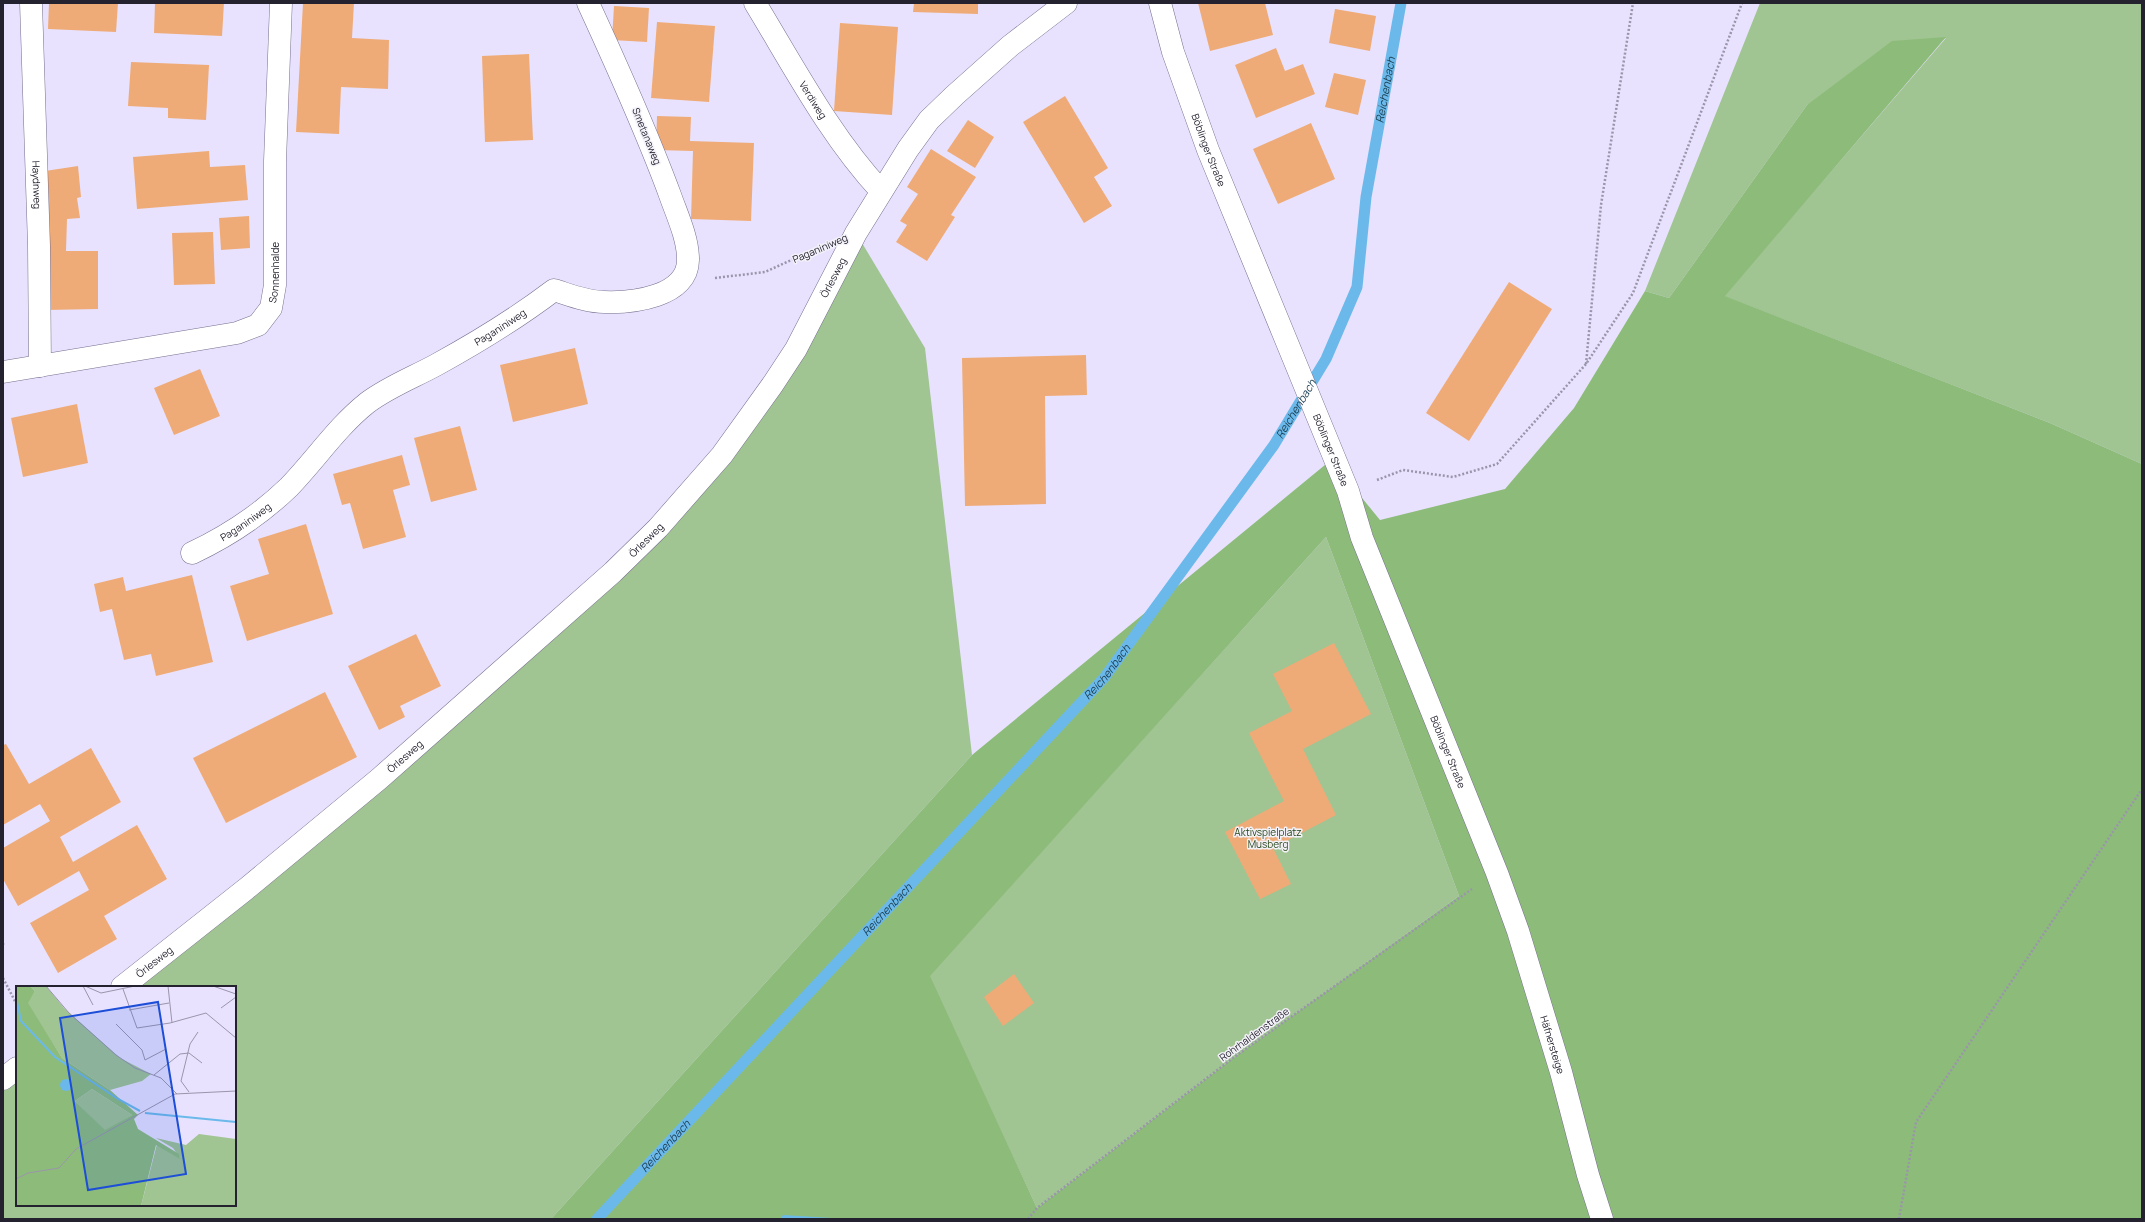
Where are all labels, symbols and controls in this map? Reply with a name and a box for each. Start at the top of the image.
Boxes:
water label: Reichenbach [1372,55,1398,124]
street label: Verdiweg [796,78,831,122]
street label: Smetanaweg [629,105,665,167]
street label: Böblinger Straße [1189,112,1229,189]
street label: Haydnweg [29,161,45,209]
street label: Paganiniweg [790,230,850,266]
street label: Sonnenhalde [265,242,282,304]
street label: Örlesweg [817,255,849,300]
street label: Paganiniweg [472,305,529,349]
water label: Reichenbach [1272,376,1319,441]
street label: Böblinger Straße [1310,412,1352,488]
street label: Paganiniweg [217,499,274,544]
street label: Örlesweg [625,520,666,560]
water label: Reichenbach [1080,641,1133,702]
street label: Böblinger Straße [1427,714,1469,790]
street label: Örlesweg [384,737,426,776]
park label: Aktivspielplatz Musberg [1234,825,1302,851]
water label: Reichenbach [858,879,915,939]
street label: Örlesweg [133,943,176,981]
inset map [16,986,236,1206]
street label: Rohrhaldenstraße [1216,1004,1292,1064]
street label: Häfnersteige [1537,1014,1568,1076]
water label: Reichenbach [637,1116,694,1175]

